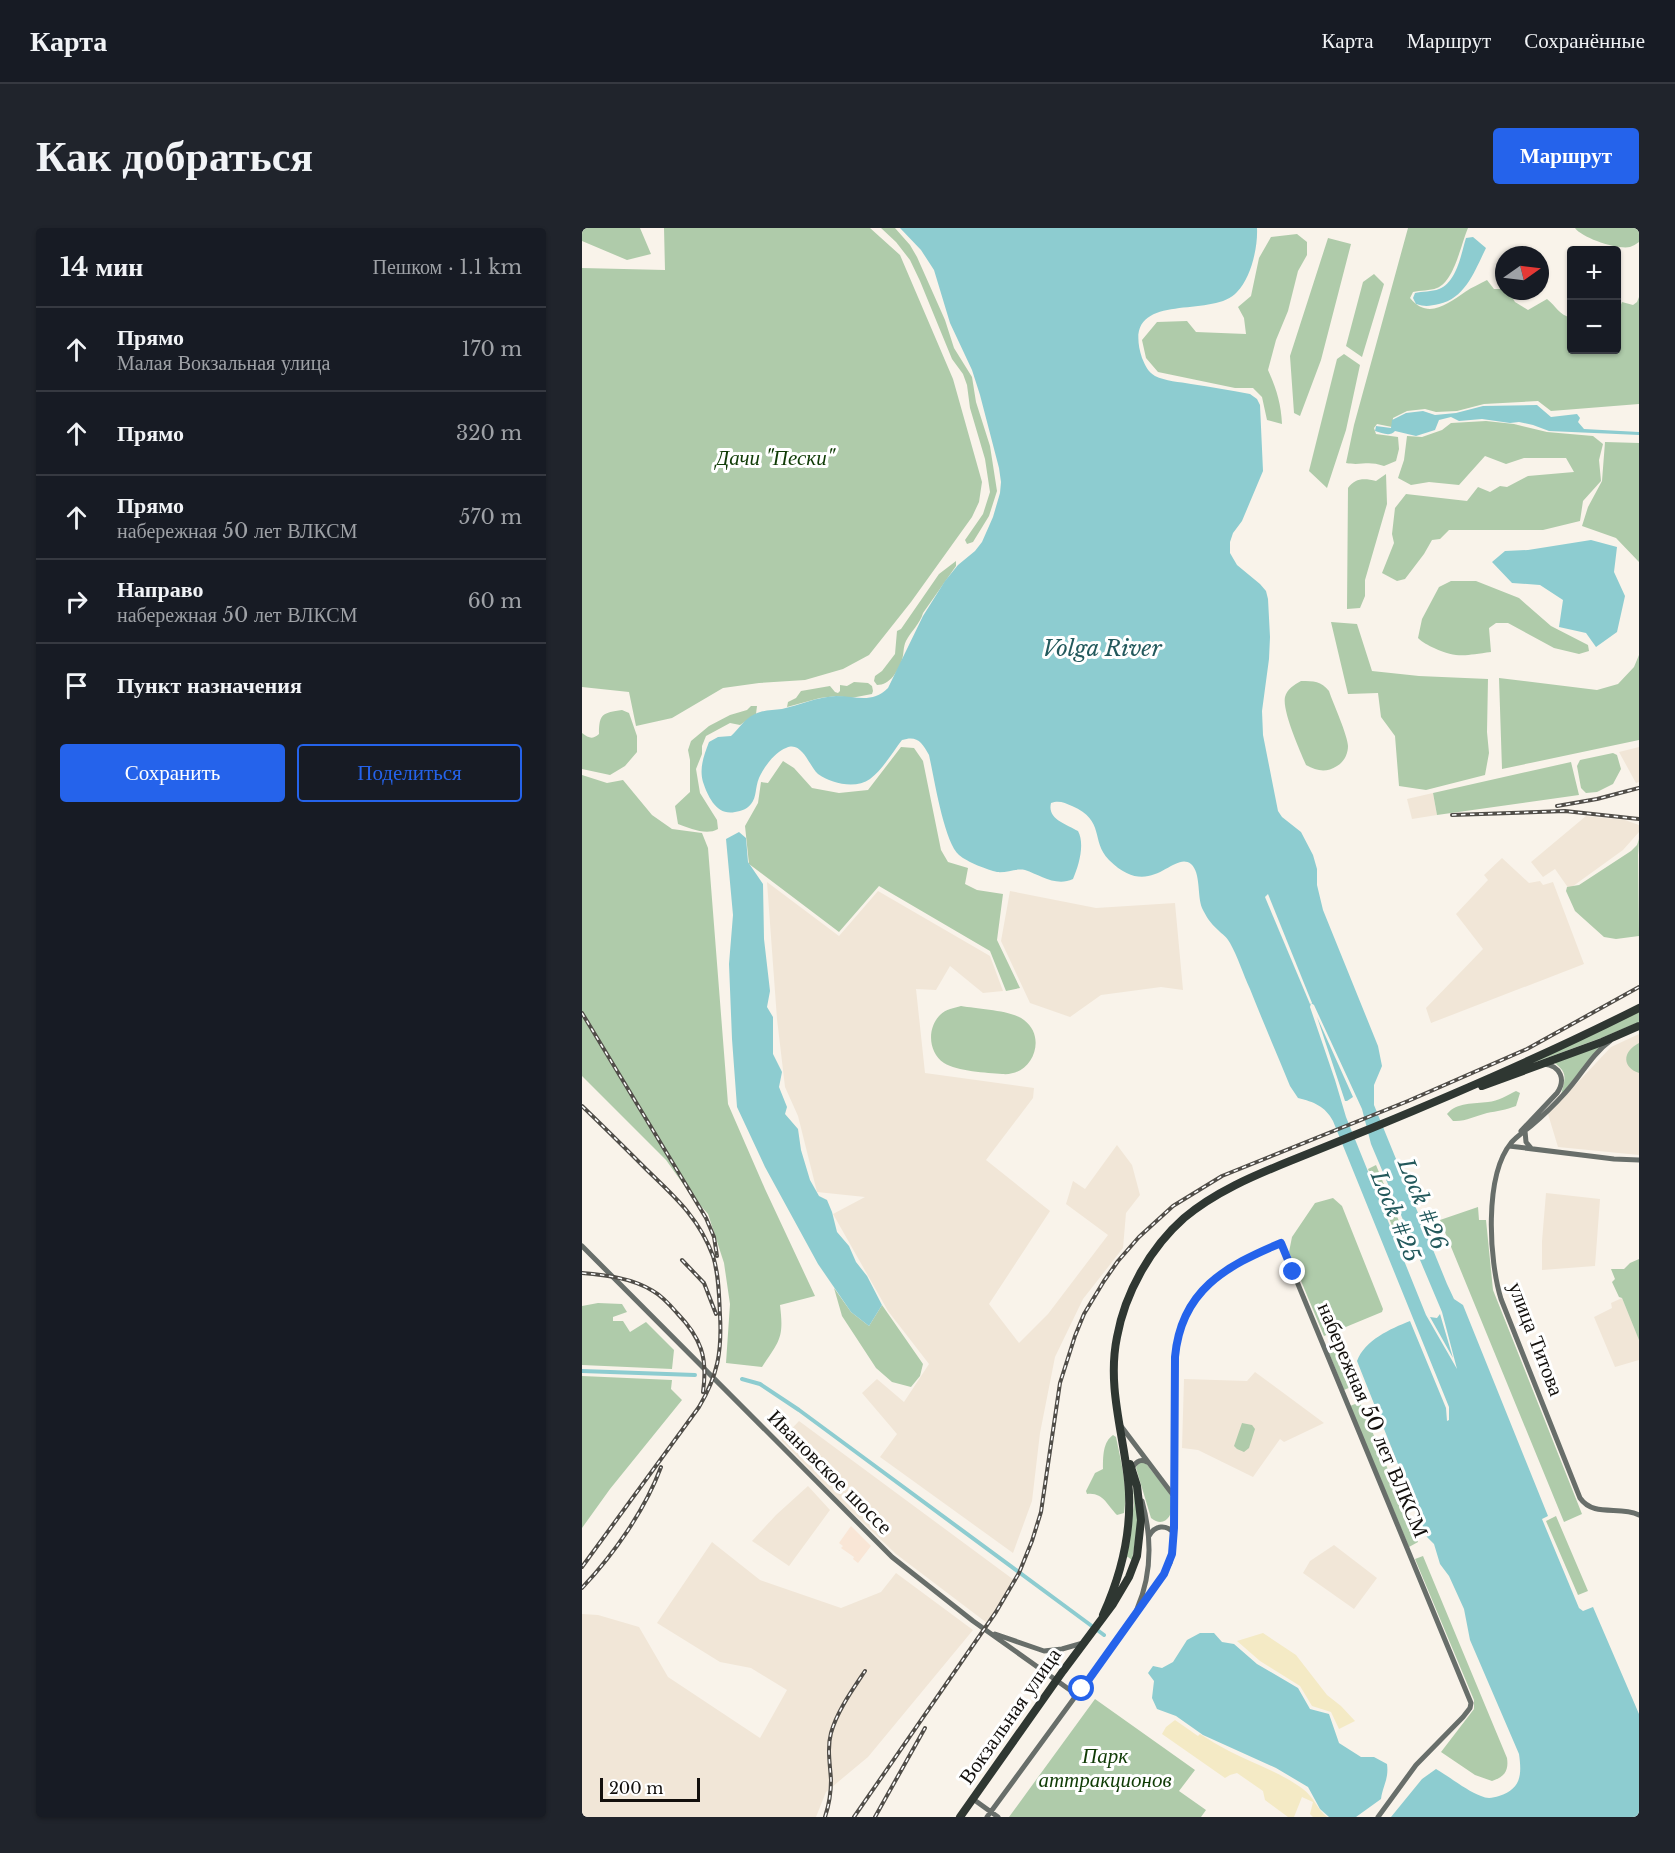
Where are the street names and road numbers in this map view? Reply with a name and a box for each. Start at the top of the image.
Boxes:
street label: улица Титова [1502,1278,1570,1400]
street label: набережная 50 лет ВЛКСМ [1312,1299,1434,1542]
street label: Ивановское шоссе [762,1404,898,1540]
street label: Вокзальная улица [953,1642,1067,1789]

